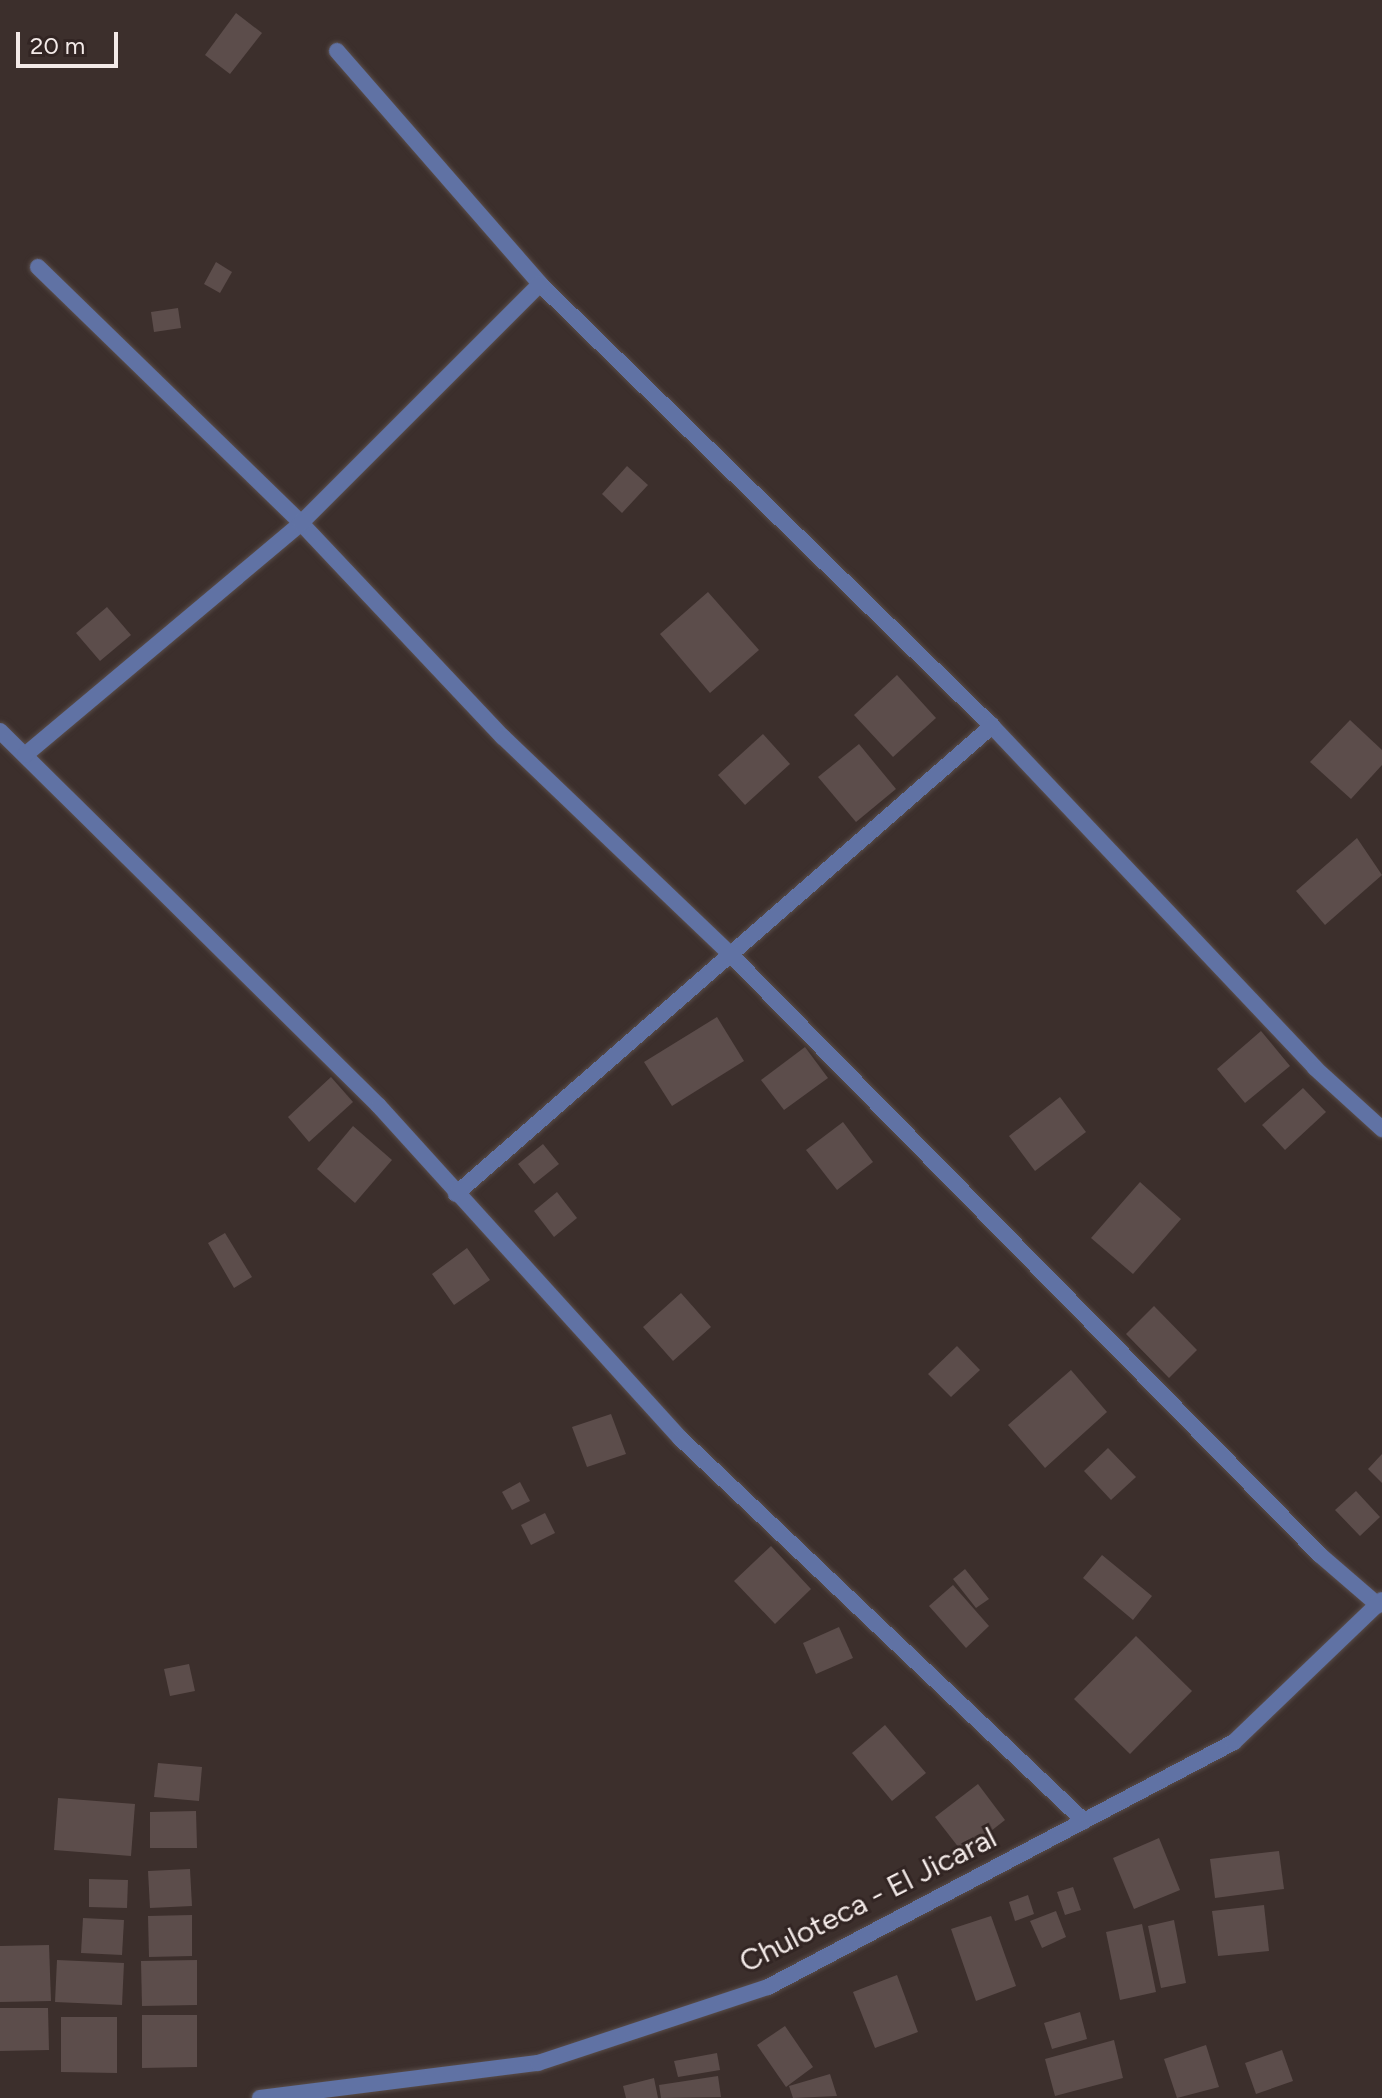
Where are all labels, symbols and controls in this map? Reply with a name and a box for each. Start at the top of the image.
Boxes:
scale bar [20,16,122,66]
text: 20 m [30,31,85,60]
street label: Chuloteca - El Jicaral [734,1820,1002,1980]

